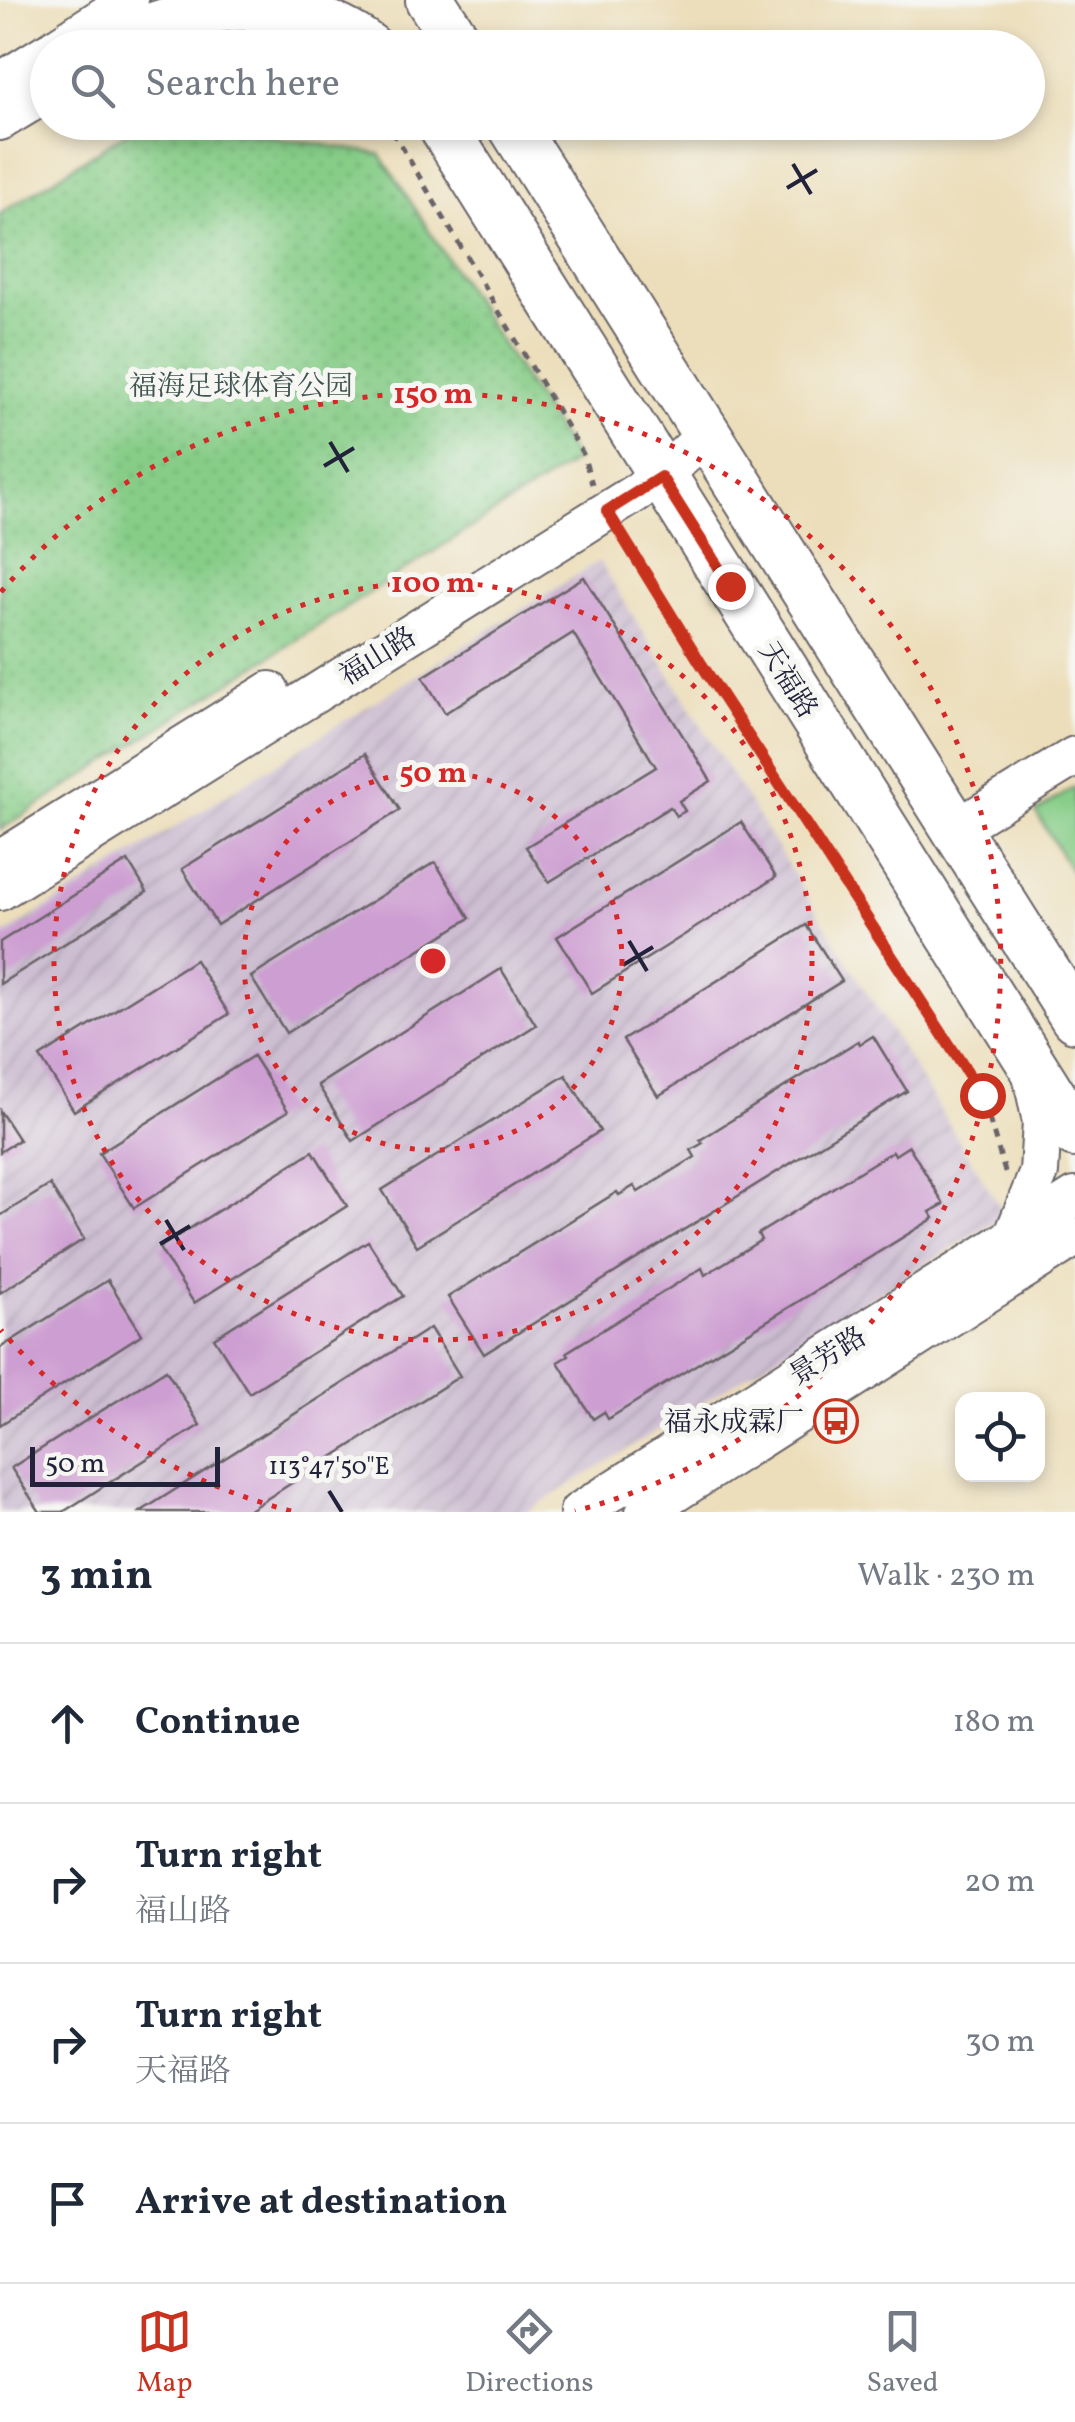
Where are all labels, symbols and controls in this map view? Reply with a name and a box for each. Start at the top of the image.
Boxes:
search box [30,30,1045,140]
icon: search [65,58,120,113]
text: Search here [145,59,340,112]
park label: 福海足球体育公园 [129,368,353,407]
text: 150 m [393,374,473,416]
text: 100 m [391,563,475,605]
route end [708,564,754,610]
street label: 福山路 [332,618,424,696]
street label: 天福路 [748,634,826,726]
text: 50 m [399,753,467,795]
centre of rings [415,943,451,979]
route start [960,1073,1006,1119]
street label: 景芳路 [782,1318,874,1396]
map controls [955,1392,1045,1482]
button: locate [955,1392,1045,1482]
bus stop icon: 福永成霖厂 [813,1398,859,1444]
place label: 福永成霖厂 [664,1404,804,1443]
scale bar [30,1442,220,1486]
text: 50 m [45,1445,105,1484]
text: 113°47'50"E [268,1450,390,1485]
text: 3 min [40,1548,153,1607]
text: Walk · 230 m [857,1555,1035,1599]
icon: ahead [40,1696,95,1751]
text: Continue [135,1697,300,1750]
text: 180 m [952,1701,1035,1745]
text: Turn right [135,1831,322,1884]
icon: right [40,1856,95,1911]
text: 20 m [964,1861,1035,1905]
text: 福山路 [135,1891,231,1935]
text: Turn right [135,1991,322,2044]
icon: right [40,2016,95,2071]
text: 30 m [965,2021,1035,2065]
text: 天福路 [135,2051,231,2095]
icon: arrive [40,2176,95,2231]
text: Arrive at destination [135,2177,508,2230]
tab: Map [136,2304,192,2403]
tab: Directions [465,2304,594,2403]
tab: Saved [866,2304,939,2403]

